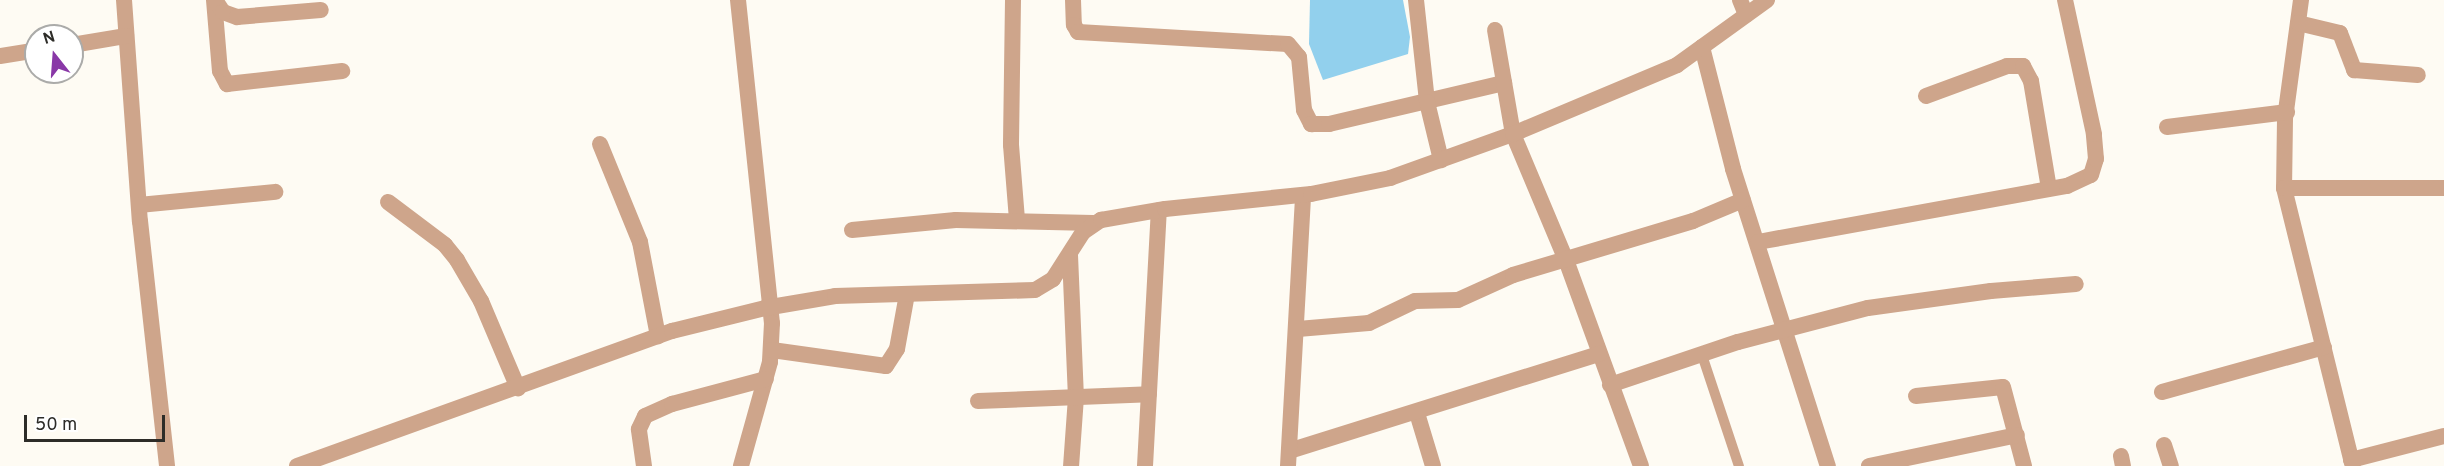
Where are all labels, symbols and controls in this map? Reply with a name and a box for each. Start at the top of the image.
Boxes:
north arrow [24,24,84,84]
text: N [41,27,58,50]
scale bar [27,403,168,441]
text: 50 m [35,414,77,437]

